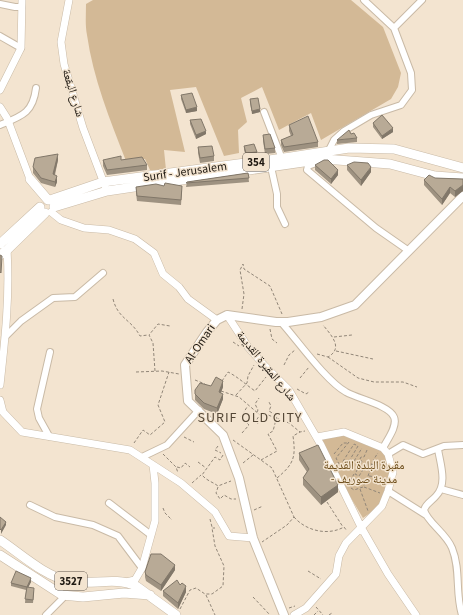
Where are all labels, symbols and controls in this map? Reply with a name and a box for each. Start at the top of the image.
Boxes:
street label: شارع البقعة [58,67,88,119]
road number: 354 [243,153,269,171]
street label: Surif - Jerusalem [142,158,228,186]
street label: Al-Omari [181,321,219,367]
street label: شارع المقبرة القديمة [232,327,300,405]
district label: SURIF OLD CITY [197,408,303,428]
park label: مقبرة البلدة القديمة - مدينة صوريف [324,457,404,488]
road number: 3527 [55,572,87,590]

